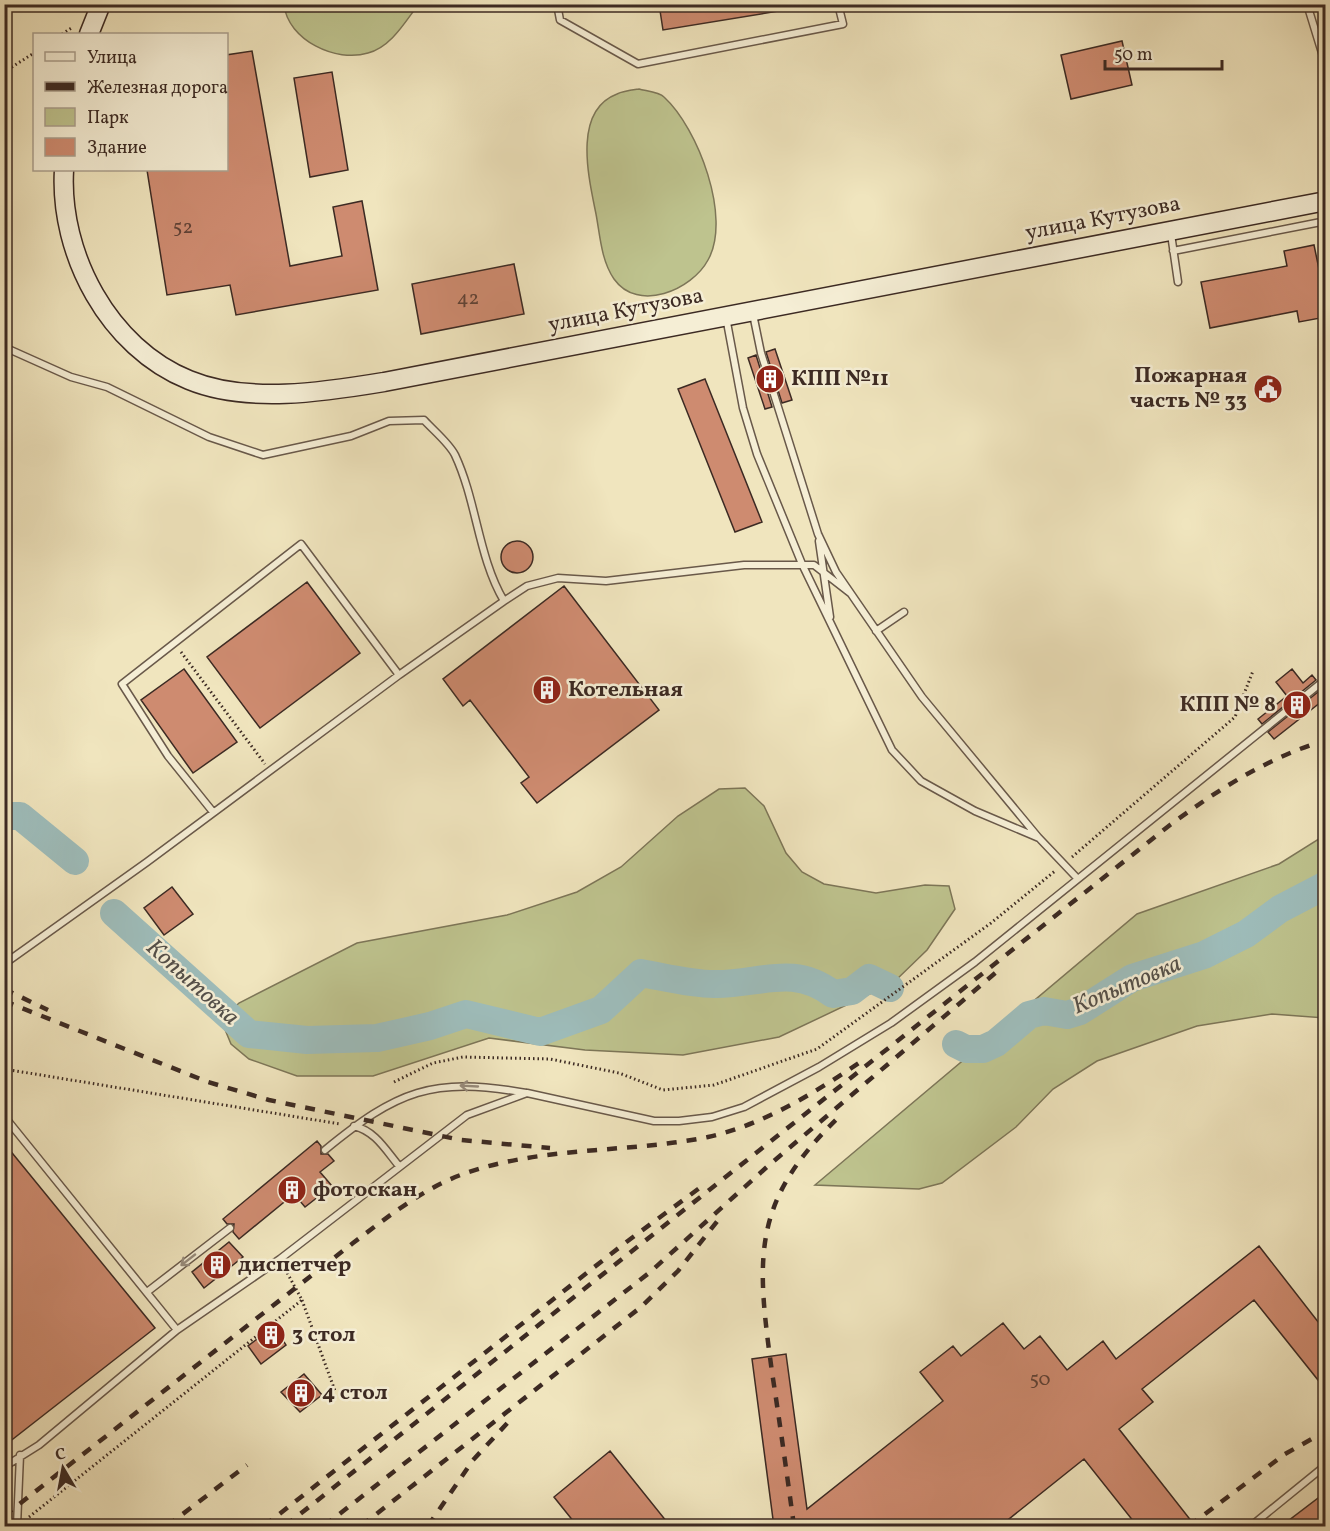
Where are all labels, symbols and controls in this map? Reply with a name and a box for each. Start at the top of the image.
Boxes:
legend [33,33,228,171]
scale bar [1105,33,1222,71]
text: 50 m [1114,43,1153,68]
text: Улица [87,46,137,71]
text: Железная дорога [87,76,228,101]
text: Парк [87,106,129,131]
text: Здание [87,136,147,161]
street label: улица Кутузова [1023,189,1183,249]
house number: 52 [173,214,193,242]
street label: улица Кутузова [546,281,706,341]
house number: 42 [457,285,479,313]
place label: Пожарная часть № 33 [1130,361,1247,417]
building icon: КПП №11 [754,363,786,395]
place label: КПП №11 [791,364,889,395]
public building icon: Пожарная часть № 33 [1252,373,1284,405]
building icon: Котельная [531,674,563,706]
place label: Котельная [568,675,683,706]
building icon: КПП № 8 [1281,689,1313,721]
place label: КПП № 8 [1180,690,1276,721]
water label: Копытовка [138,932,246,1034]
water label: Копытовка [1067,948,1187,1024]
one-way arrow [459,1080,479,1091]
building icon: фотоскан [276,1174,308,1206]
place label: фотоскан [313,1175,417,1206]
building icon: диспетчер [201,1249,233,1281]
place label: диспетчер [238,1250,351,1281]
one-way arrow [181,1253,197,1266]
building icon: 3 стол [255,1319,287,1351]
place label: 3 стол [292,1320,356,1351]
house number: 50 [1029,1366,1051,1394]
building icon: 4 стол [285,1377,317,1409]
place label: 4 стол [322,1378,388,1409]
north arrow [33,1438,93,1498]
text: С [54,1443,68,1467]

